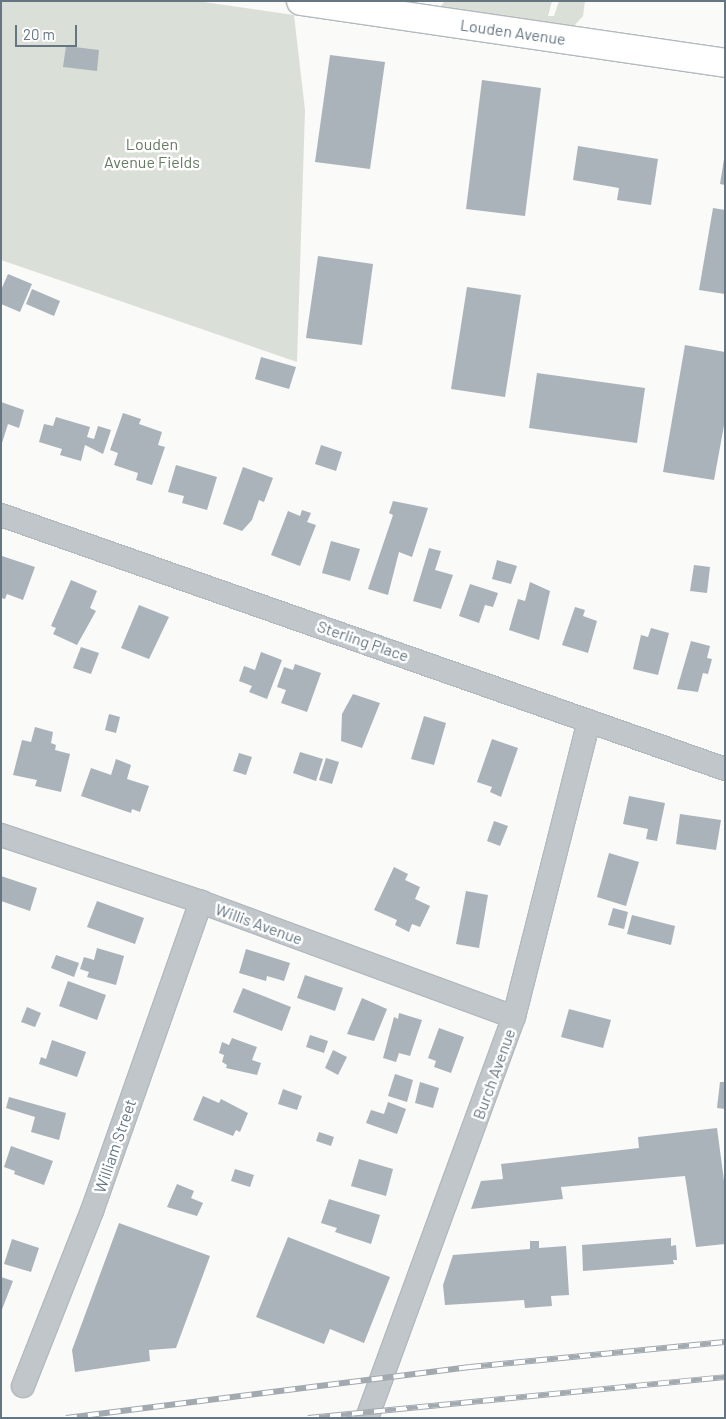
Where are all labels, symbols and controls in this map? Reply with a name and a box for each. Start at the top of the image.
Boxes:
scale bar [18,15,80,47]
street label: Louden Avenue [459,15,567,49]
text: 20 m [23,25,55,43]
park label: Louden Avenue Fields [104,134,200,172]
street label: Sterling Place [315,616,411,666]
street label: Willis Avenue [213,899,305,949]
street label: Burch Avenue [469,1026,519,1122]
street label: William Street [90,1097,140,1195]

